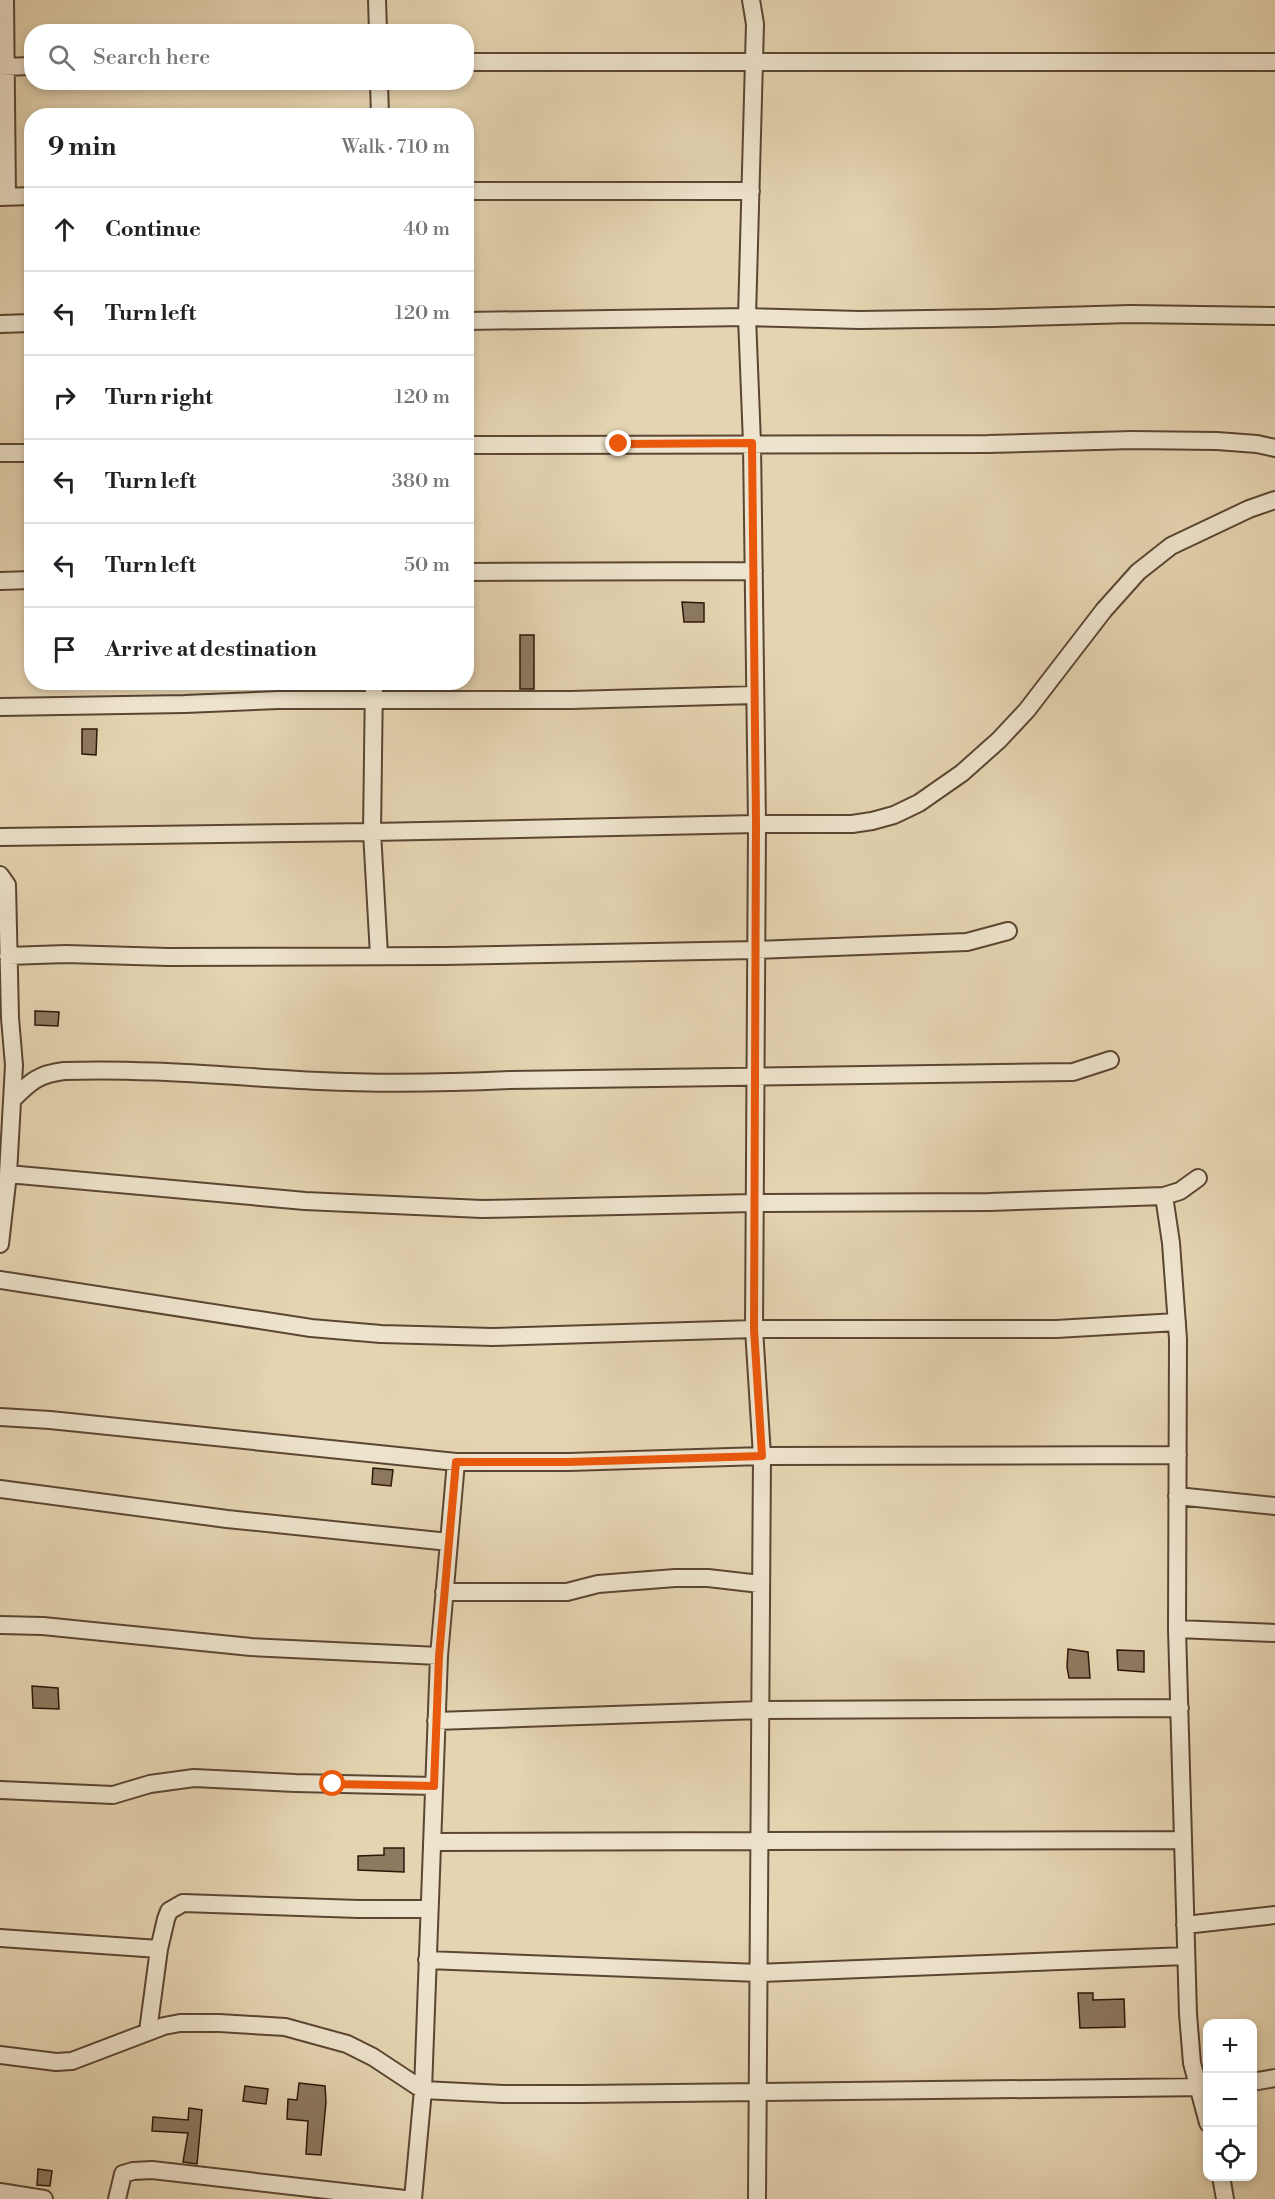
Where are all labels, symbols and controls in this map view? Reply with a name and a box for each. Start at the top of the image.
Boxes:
search box [24,24,474,90]
icon: search [45,41,78,74]
text: Search here [93,44,210,71]
text: 9 min [48,131,116,163]
text: Walk · 710 m [341,135,450,160]
icon: ahead [48,213,81,246]
text: Continue [105,216,201,243]
text: 40 m [403,217,450,242]
icon: left [48,297,81,330]
text: Turn left [105,300,196,327]
text: 120 m [395,301,450,326]
icon: right [48,381,81,414]
text: Turn right [105,384,213,411]
text: 120 m [395,385,450,410]
route end [605,430,631,456]
icon: left [48,465,81,498]
text: Turn left [105,468,196,495]
text: 380 m [392,469,450,494]
icon: left [48,549,81,582]
text: Turn left [105,552,196,579]
text: 50 m [404,553,450,578]
icon: arrive [48,633,81,666]
text: Arrive at destination [105,636,317,663]
route start [319,1770,345,1796]
map controls [1203,2019,1257,2181]
button: + [1203,2019,1257,2073]
button: − [1203,2073,1257,2127]
button: locate [1203,2127,1257,2181]

